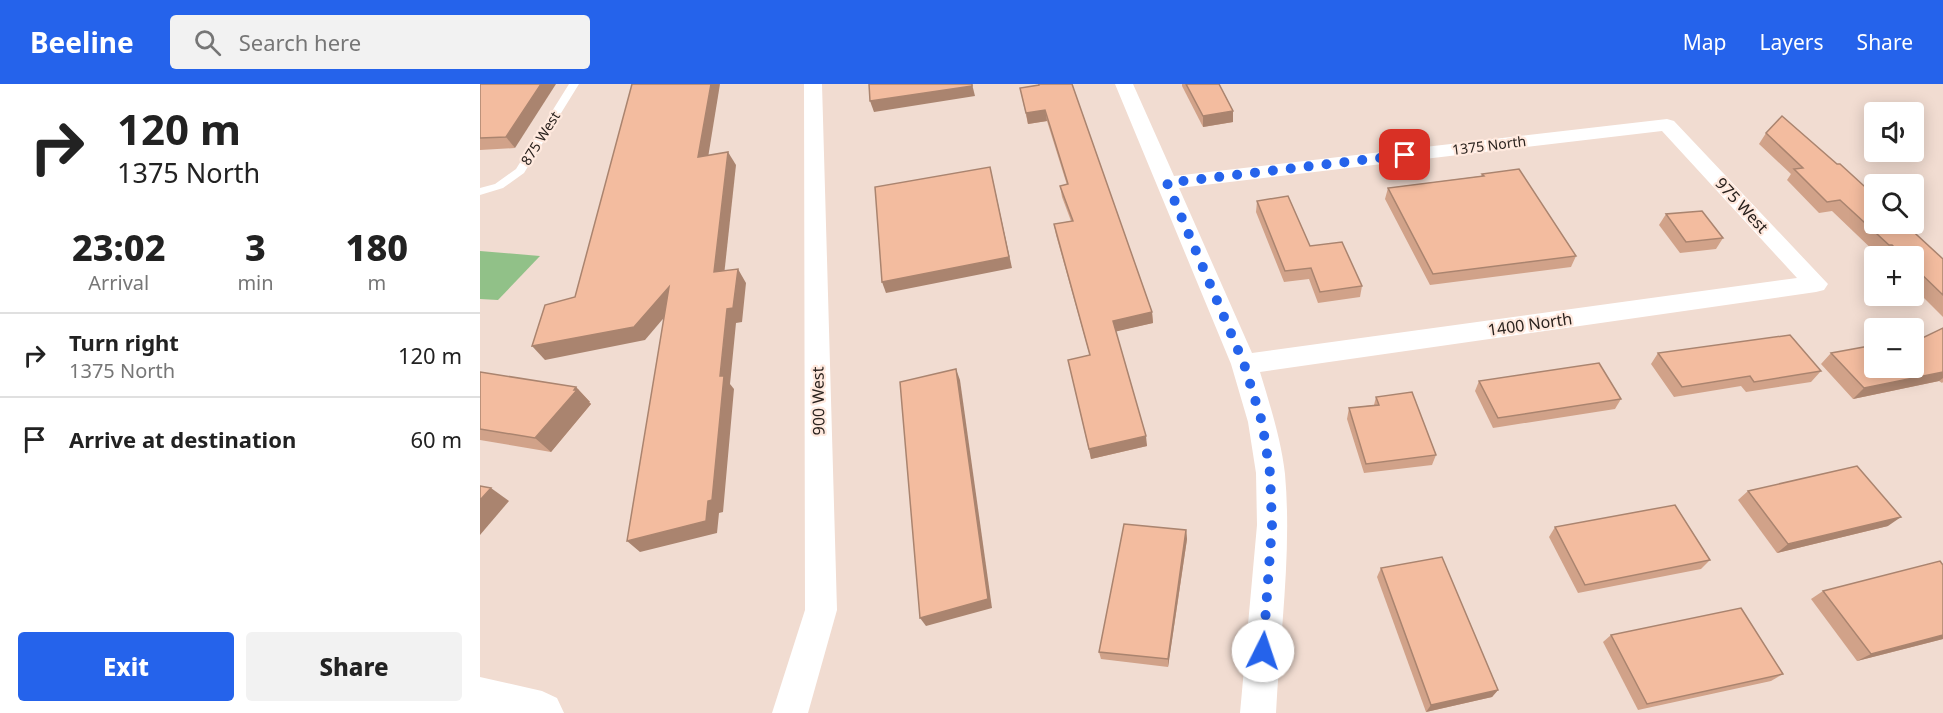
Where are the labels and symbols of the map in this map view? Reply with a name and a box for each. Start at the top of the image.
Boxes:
street label: 875 West [516,107,564,169]
pin [1379,129,1430,180]
street label: 1375 North [1451,131,1527,159]
street label: 975 West [1711,172,1774,238]
street label: 1400 North [1486,307,1574,341]
street label: 900 West [806,366,830,436]
position arrow [1231,619,1295,683]

